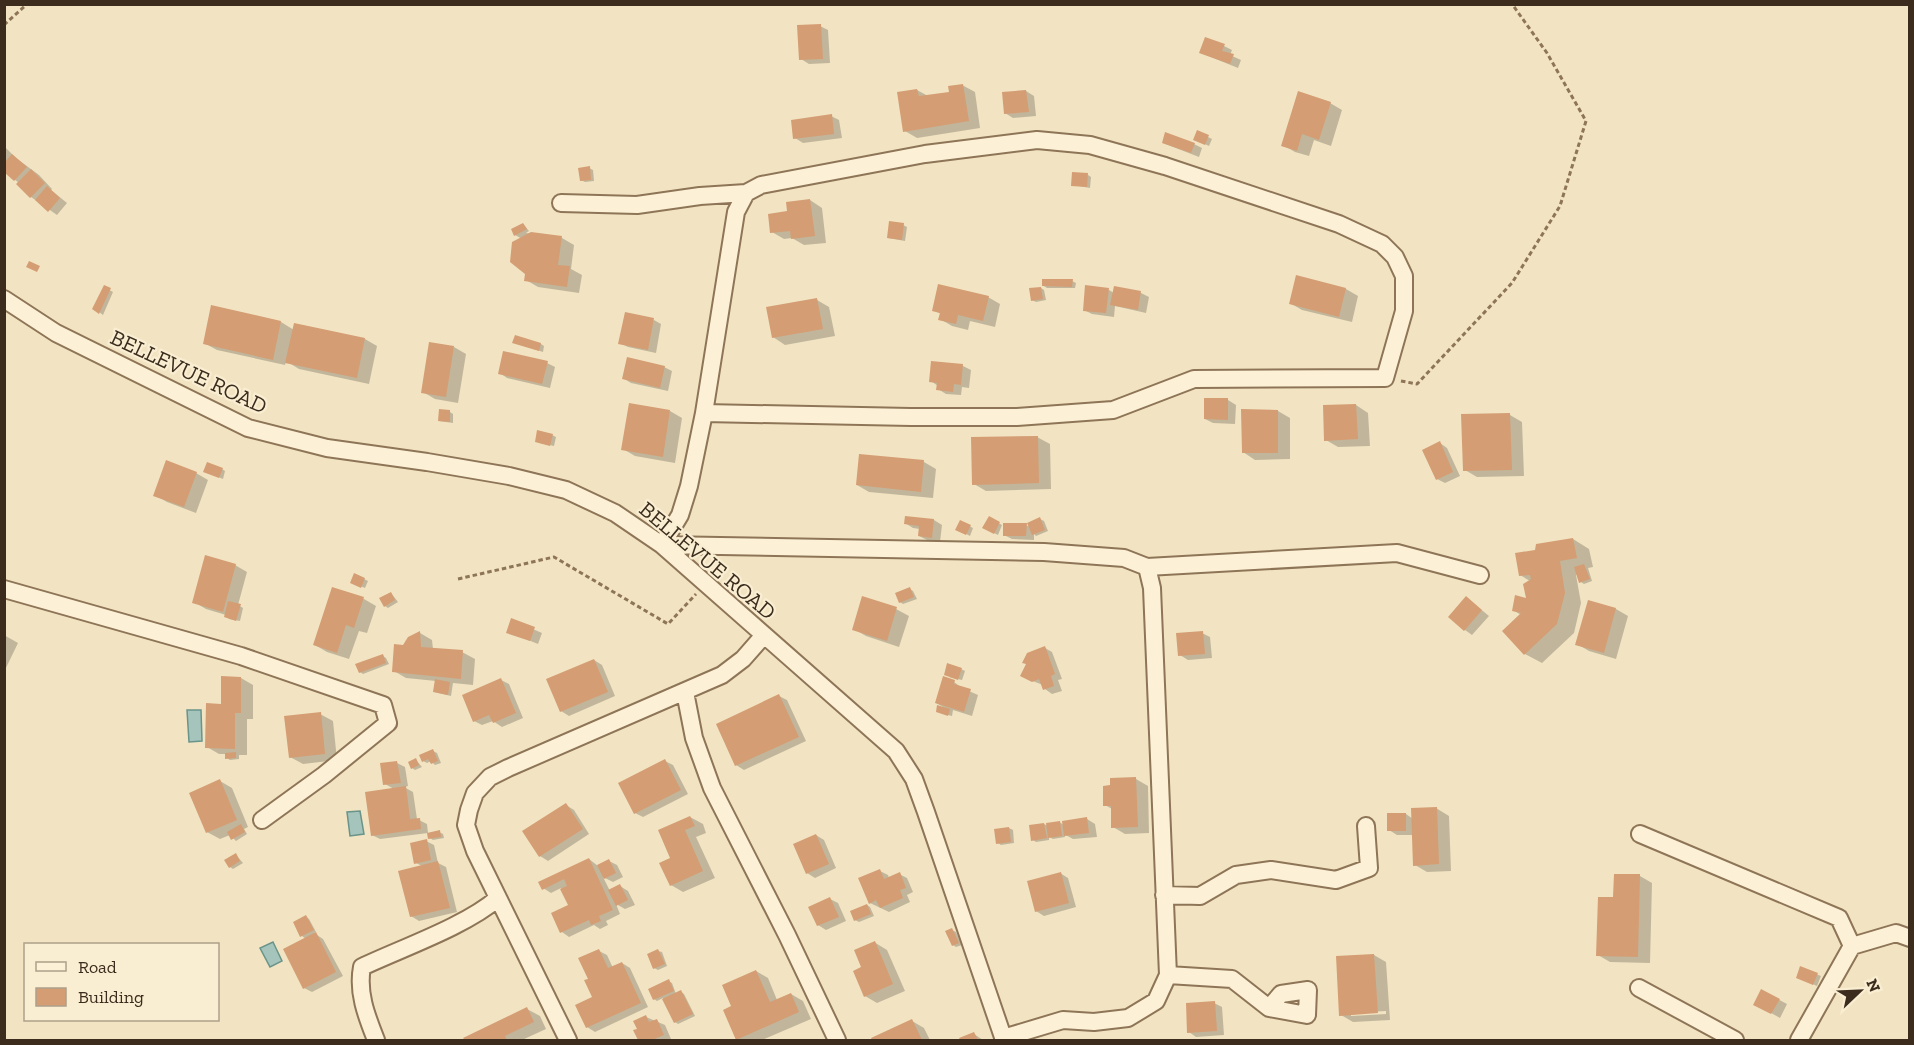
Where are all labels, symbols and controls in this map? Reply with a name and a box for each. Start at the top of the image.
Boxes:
street label: BELLEVUE ROAD [106,323,271,420]
street label: BELLEVUE ROAD [634,496,781,625]
legend [24,943,219,1021]
text: Road [78,956,117,978]
north arrow [1830,961,1890,1021]
text: N [1862,976,1884,995]
text: Building [78,986,144,1008]

